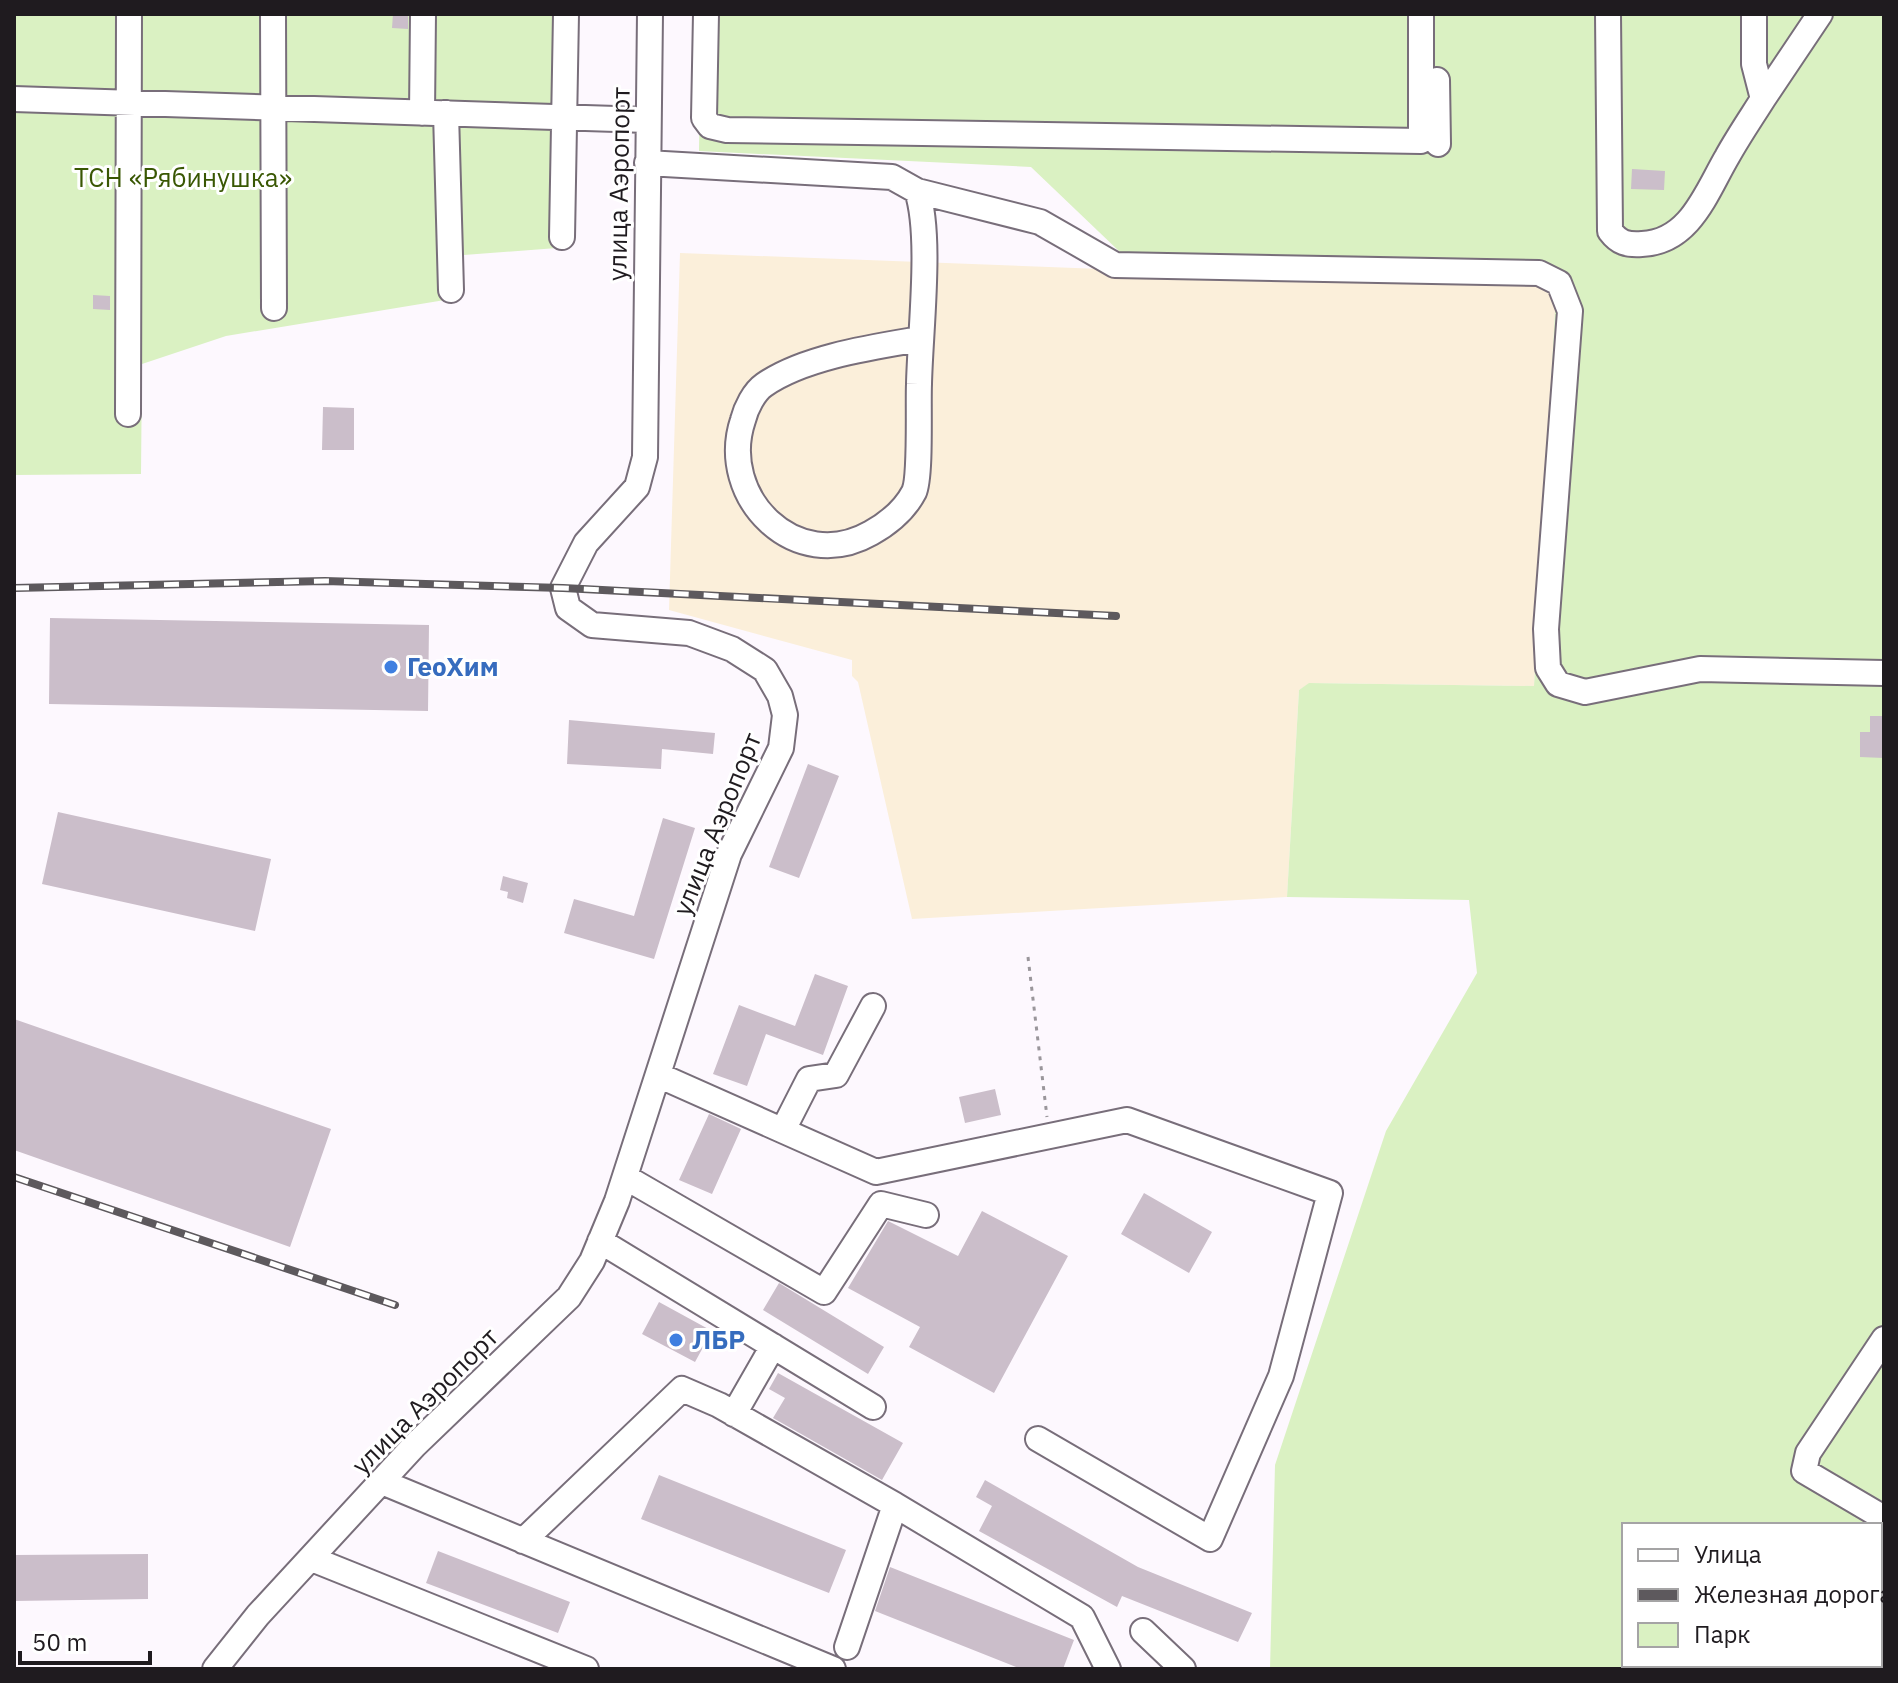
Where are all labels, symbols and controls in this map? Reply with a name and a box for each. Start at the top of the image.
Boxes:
street label: улица Аэропорт [599,87,637,281]
park label: ТСН «Рябинушка» [74,160,292,194]
place label: ГеоХим [407,649,499,683]
marker: ГеоХим [382,658,400,676]
street label: улица Аэропорт [664,727,768,920]
street label: улица Аэропорт [344,1320,505,1481]
place label: ЛБР [692,1322,745,1356]
marker: ЛБР [667,1331,685,1349]
legend [1622,1523,1882,1667]
text: Улица [1694,1538,1762,1570]
text: Железная дорога [1694,1578,1892,1610]
scale bar [20,1615,150,1665]
text: Парк [1694,1618,1751,1650]
text: 50 m [32,1626,87,1658]

